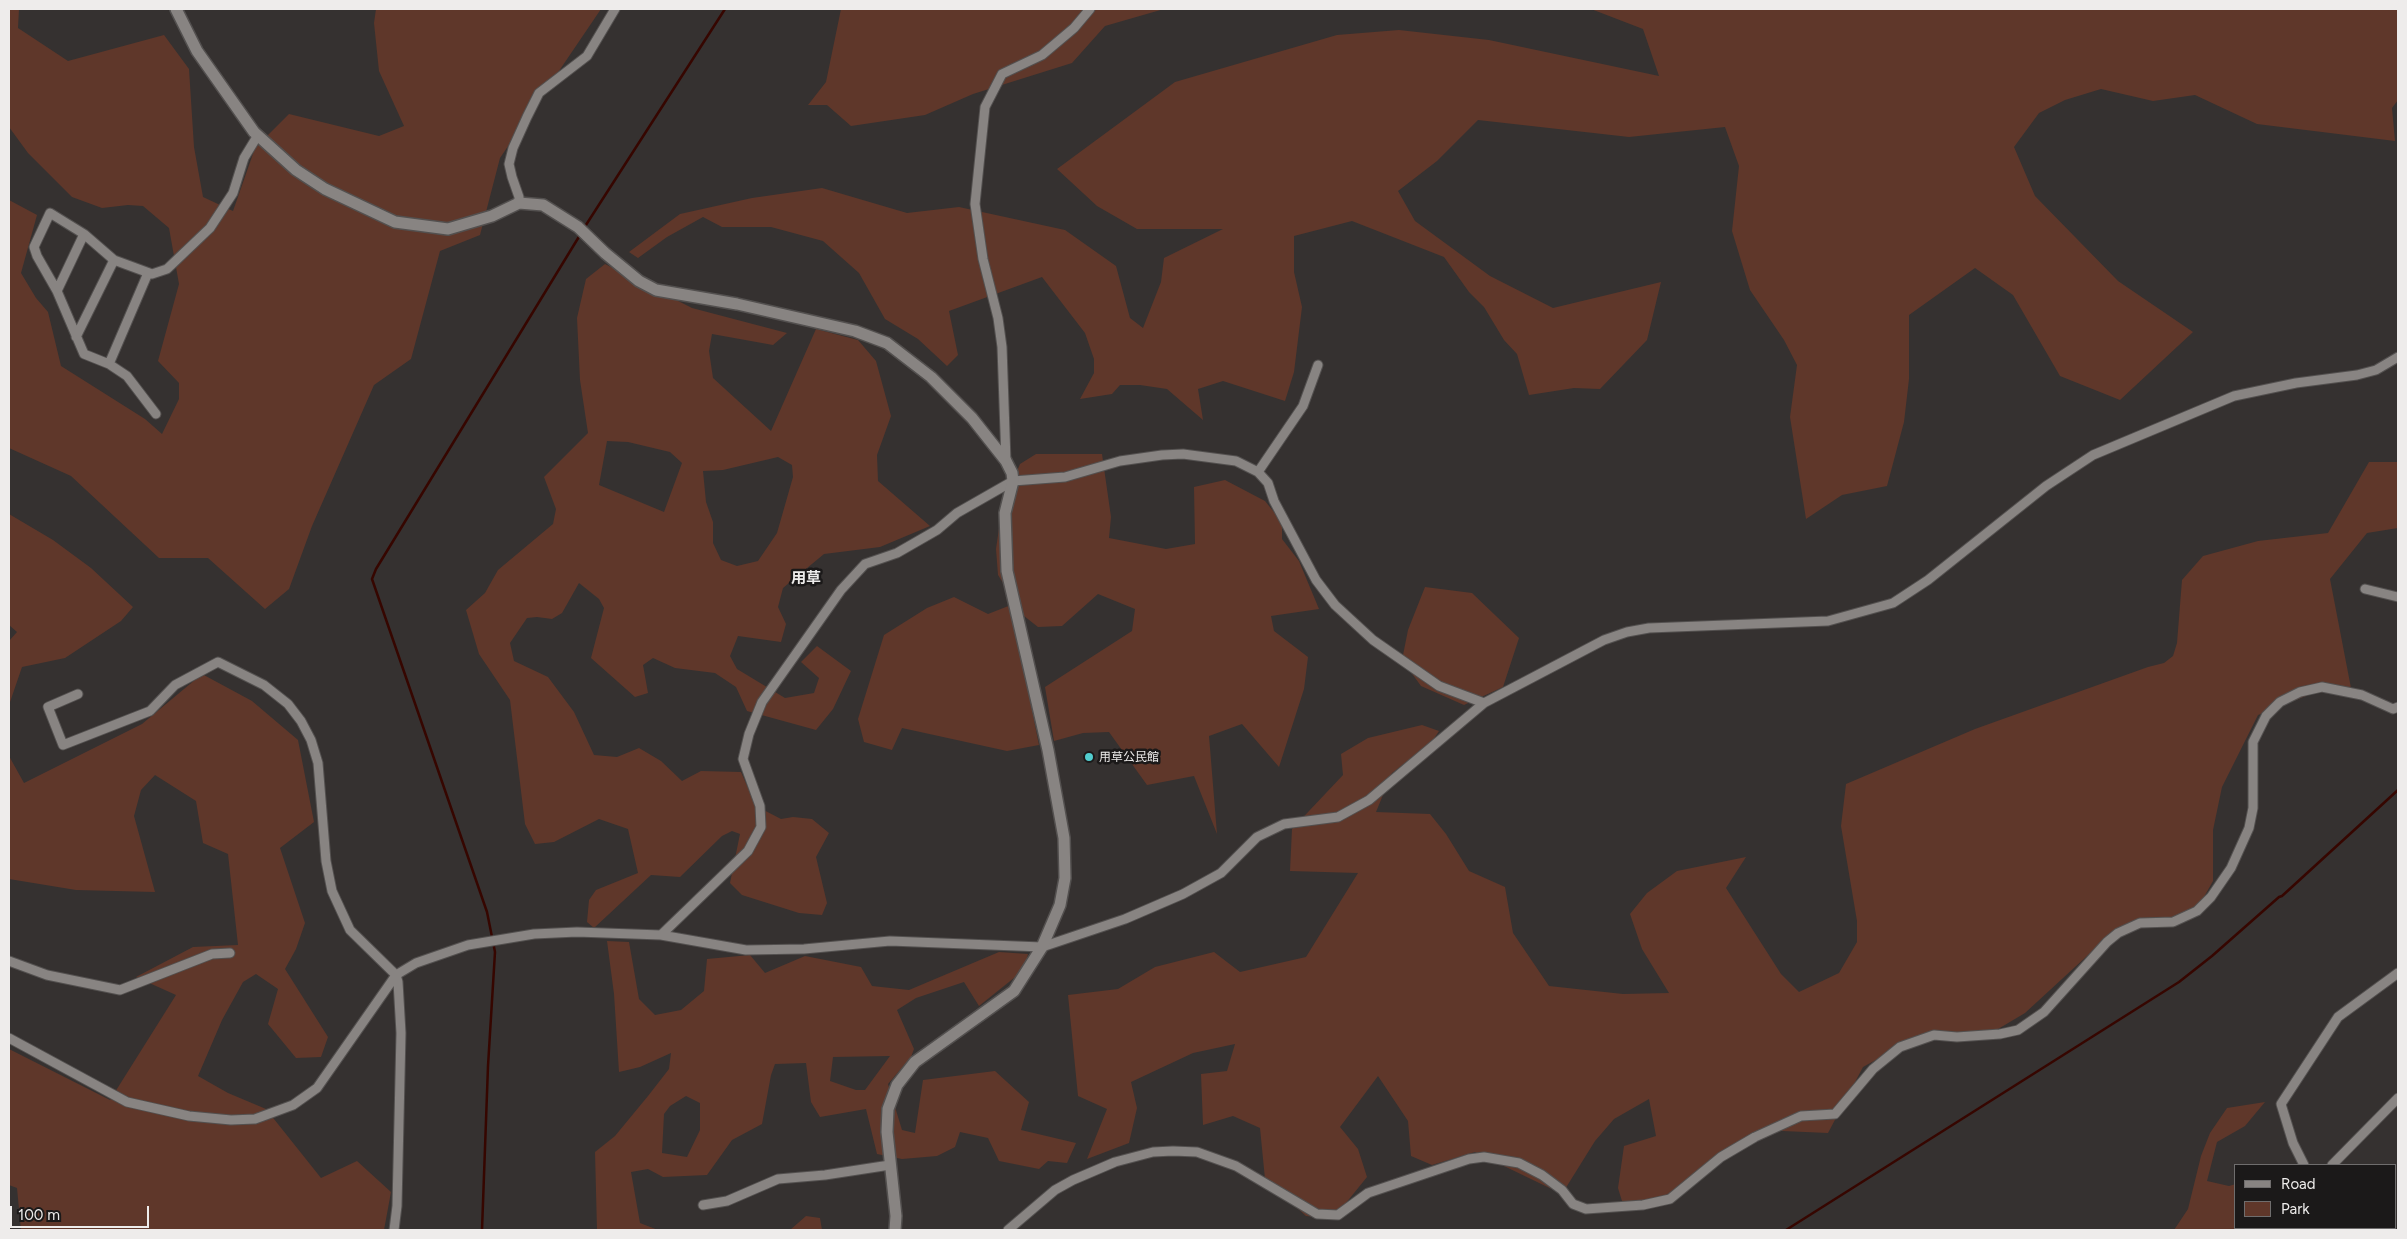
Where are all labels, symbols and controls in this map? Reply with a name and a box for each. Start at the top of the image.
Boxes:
district label: 用草 [791,570,821,588]
place label: 用草公民館 [1099,750,1159,764]
marker: 用草公民館 [1083,751,1095,763]
legend [2234,1164,2397,1229]
text: Road [2281,1175,2316,1193]
scale bar [12,1196,151,1228]
text: Park [2281,1200,2310,1218]
text: 100 m [18,1206,60,1224]

